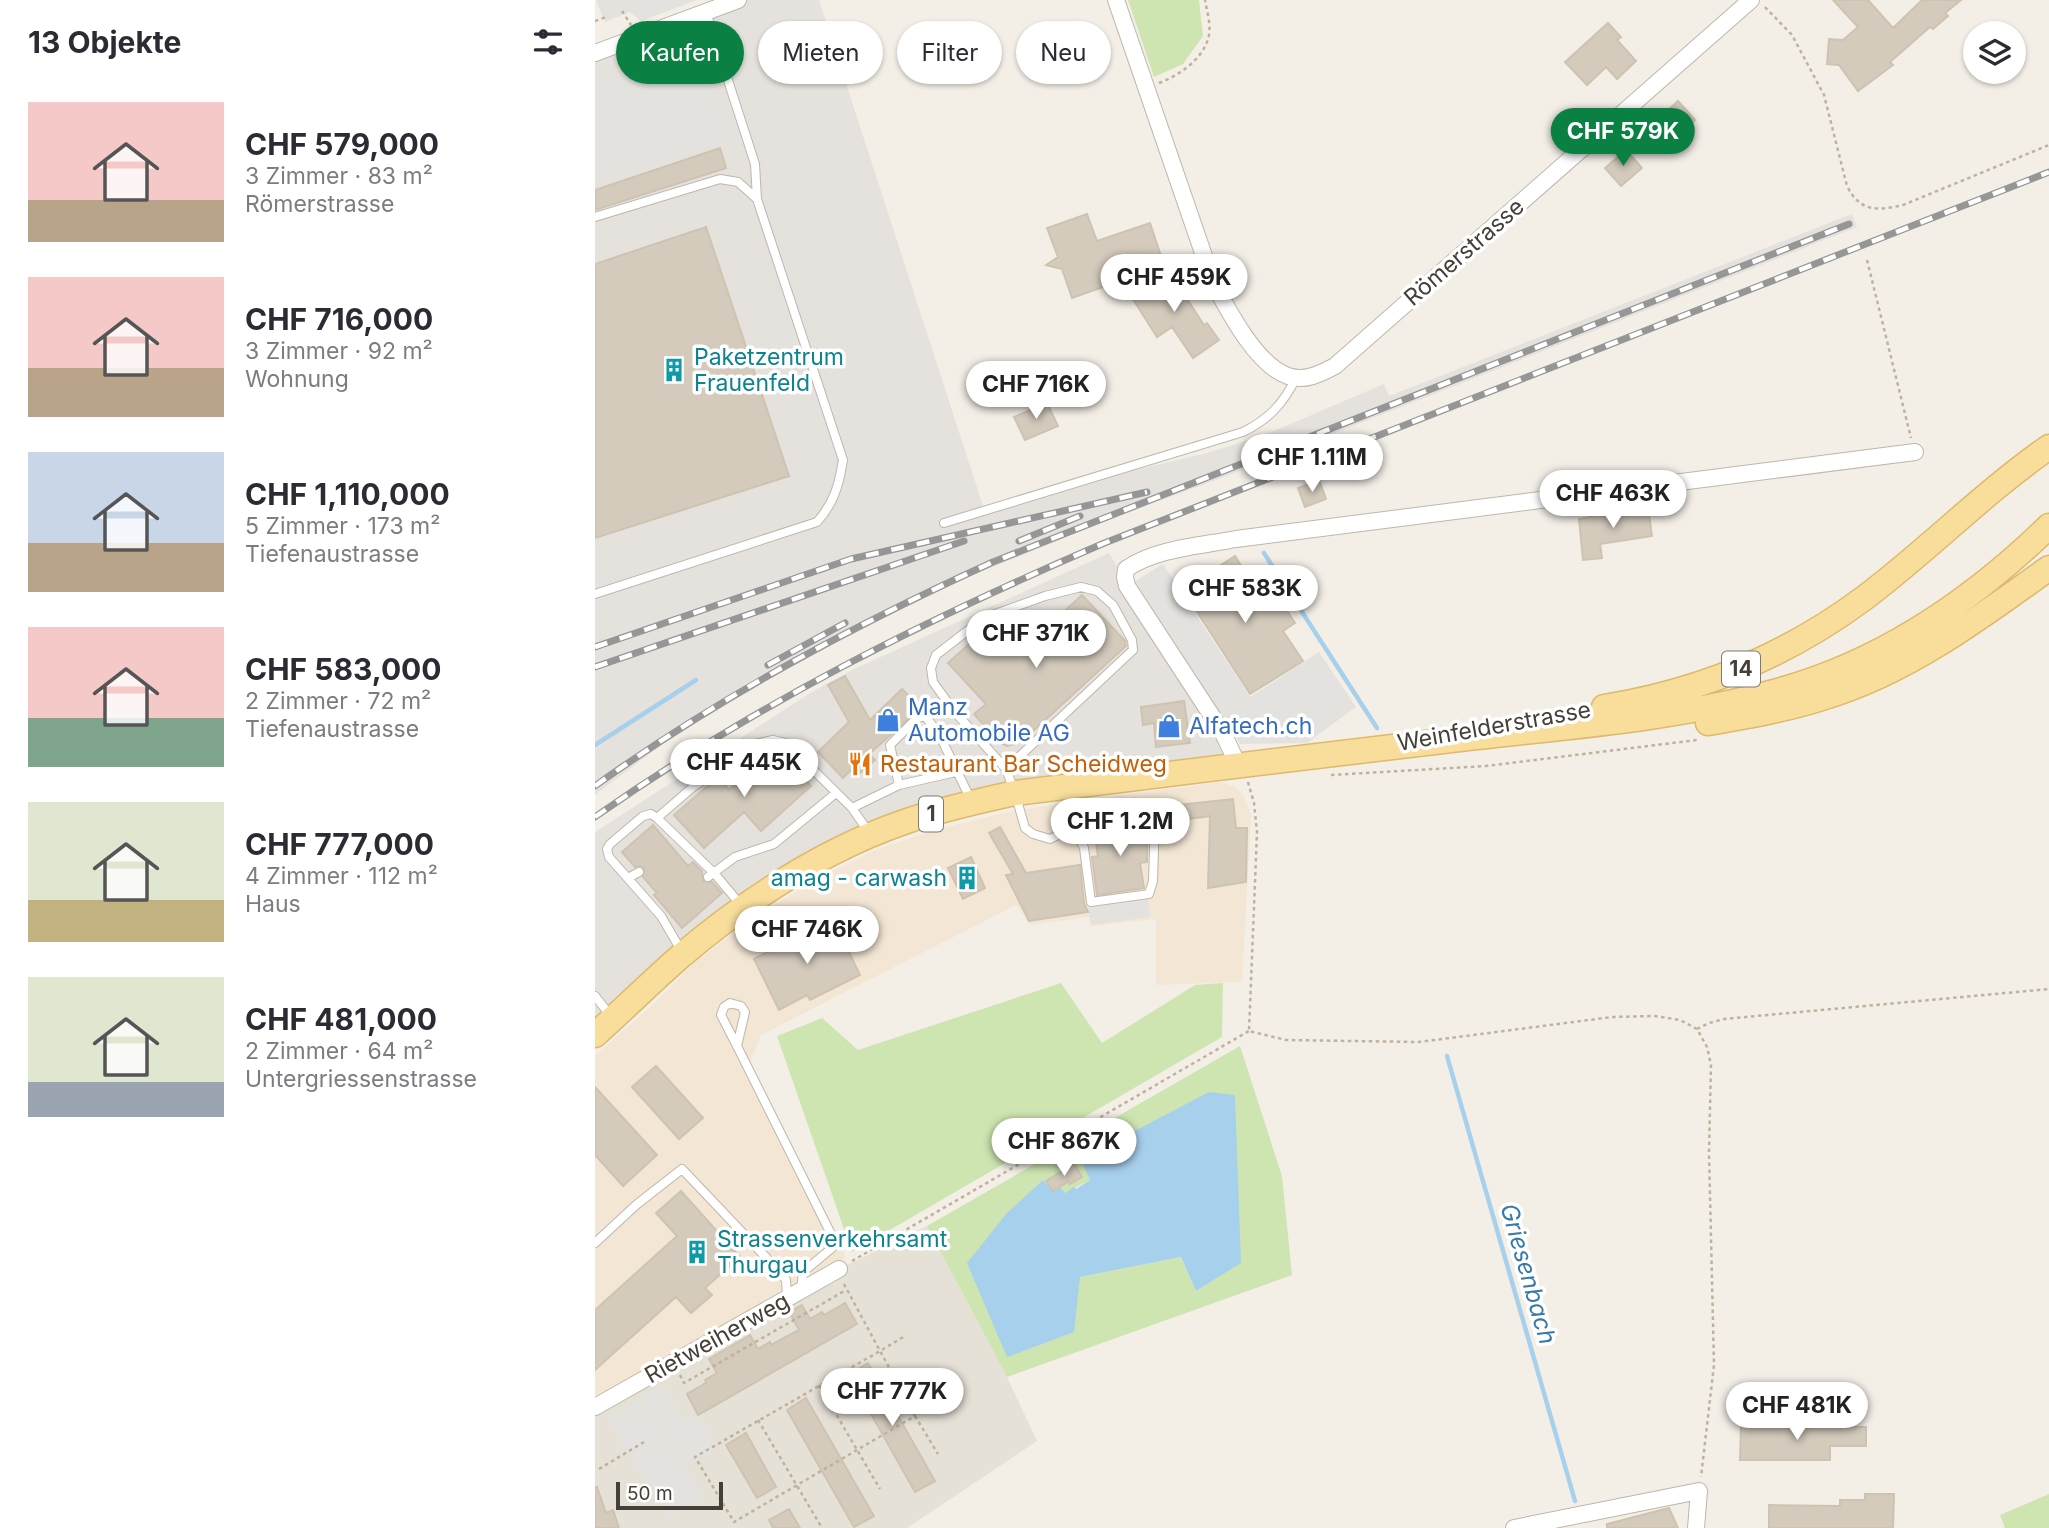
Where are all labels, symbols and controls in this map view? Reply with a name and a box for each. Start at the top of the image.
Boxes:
chip: Kaufen [616,21,744,84]
chip: Mieten [758,21,883,84]
chip: Filter [897,21,1002,84]
chip: Neu [1016,21,1111,84]
map controls [1963,21,2026,84]
button: layers [1963,21,2026,84]
icon: filters [529,23,567,61]
text: 13 Objekte [28,24,181,60]
pin: CHF 579K [1551,108,1695,168]
text: CHF 579K [1567,117,1679,145]
text: CHF 579,000 [245,126,439,162]
icon: home [84,130,168,214]
text: 3 Zimmer · 83 m² [245,162,433,190]
text: Römerstrasse [245,190,394,218]
street label: Römerstrasse [1398,192,1530,312]
pin: CHF 459K [1102,254,1246,314]
text: CHF 459K [1117,263,1231,291]
text: CHF 716,000 [245,301,433,337]
icon: home [84,305,168,389]
text: 3 Zimmer · 92 m² [245,337,433,365]
place label: Paketzentrum Frauenfeld [694,343,844,397]
building icon: Paketzentrum Frauenfeld [660,356,688,384]
pin: CHF 716K [964,362,1108,421]
text: Wohnung [245,365,349,393]
text: CHF 716K [982,370,1090,398]
pin: CHF 1.11M [1232,434,1392,494]
text: CHF 1.11M [1257,443,1367,471]
pin: CHF 463K [1541,470,1685,530]
text: CHF 1,110,000 [245,476,450,512]
text: CHF 463K [1555,479,1671,507]
icon: home [84,480,168,564]
text: 5 Zimmer · 173 m² [245,512,440,540]
text: Tiefenaustrasse [245,540,419,568]
pin: CHF 583K [1173,566,1317,625]
text: CHF 583K [1188,574,1302,602]
pin: CHF 371K [964,610,1108,670]
text: CHF 371K [982,619,1090,647]
text: CHF 583,000 [245,651,442,687]
road number: 14 [1722,652,1760,686]
icon: home [84,655,168,739]
text: 2 Zimmer · 72 m² [245,687,431,715]
place label: Manz Automobile AG [908,693,1070,747]
street label: Weinfelderstrasse [1395,695,1593,757]
shop icon: Manz Automobile AG [874,706,902,734]
shop icon: Alfatech.ch [1155,712,1183,740]
place label: Alfatech.ch [1189,712,1312,740]
text: Tiefenaustrasse [245,715,419,743]
pin: CHF 445K [672,740,816,799]
text: CHF 445K [686,748,802,776]
restaurant icon: Restaurant Bar Scheidweg [846,750,874,778]
place label: Restaurant Bar Scheidweg [880,750,1167,778]
road number: 1 [919,796,943,832]
pin: CHF 1.2M [1048,798,1192,858]
text: CHF 1.2M [1067,807,1173,835]
text: CHF 777,000 [245,826,434,862]
icon: home [84,830,168,914]
text: 4 Zimmer · 112 m² [245,862,438,890]
place label: amag - carwash [771,864,947,892]
building icon: amag - carwash [953,864,981,892]
text: Haus [245,890,301,918]
pin: CHF 746K [735,906,879,966]
text: CHF 746K [751,915,863,943]
text: CHF 481,000 [245,1001,437,1037]
icon: home [84,1005,168,1089]
text: 2 Zimmer · 64 m² [245,1037,433,1065]
text: Untergriessenstrasse [245,1065,477,1093]
pin: CHF 867K [992,1118,1136,1178]
text: CHF 867K [1008,1127,1120,1155]
water label: Griesenbach [1495,1200,1562,1348]
place label: Strassenverkehrsamt Thurgau [717,1225,948,1279]
building icon: Strassenverkehrsamt Thurgau [683,1238,711,1266]
street label: Rietweiherweg [640,1287,794,1389]
pin: CHF 777K [820,1368,964,1428]
text: CHF 777K [837,1377,947,1405]
pin: CHF 481K [1725,1382,1869,1442]
text: CHF 481K [1742,1391,1852,1419]
scale bar [616,1479,723,1511]
text: 50 m [627,1482,673,1505]

